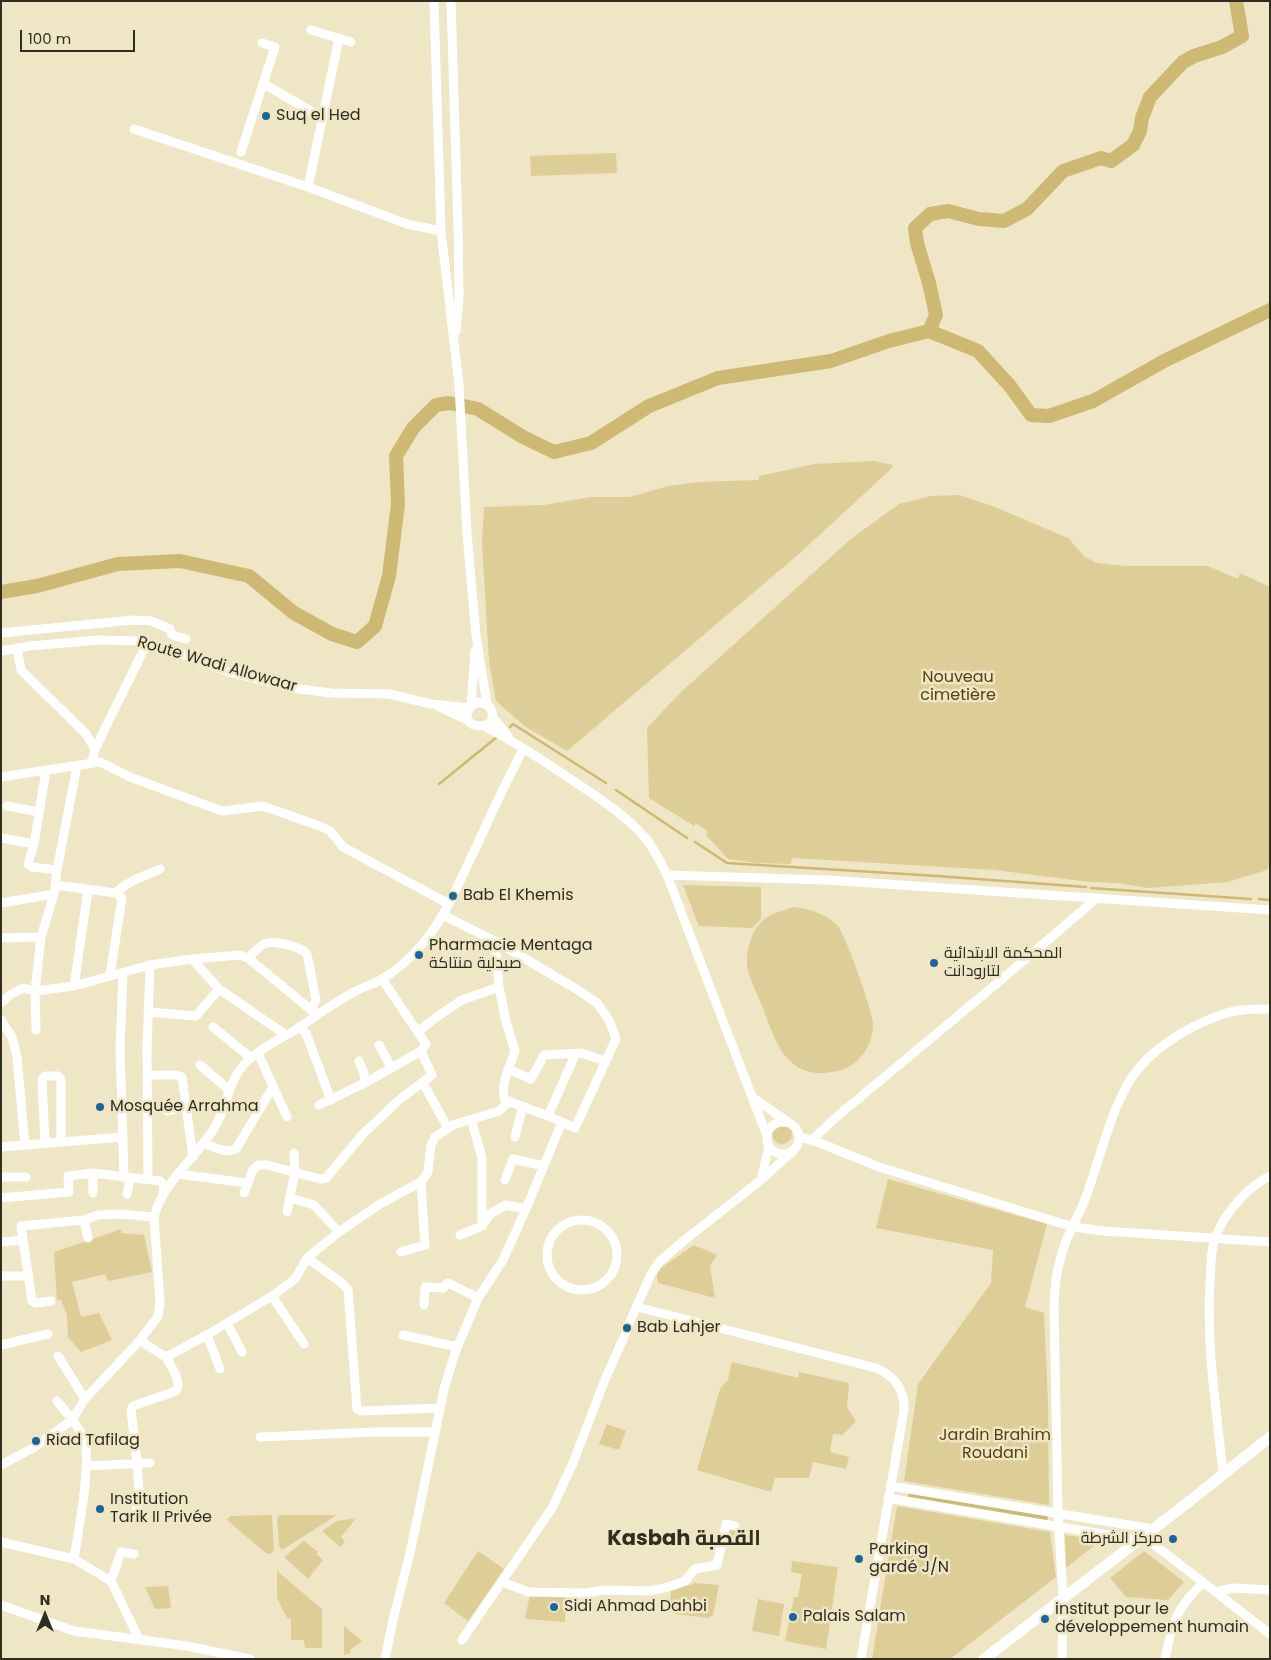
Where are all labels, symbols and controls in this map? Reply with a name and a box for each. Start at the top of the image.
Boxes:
scale bar [22,20,138,52]
text: 100 m [28,28,71,49]
place label: Suq el Hed [276,106,361,126]
marker: Suq el Hed [260,110,272,122]
street label: Route Wadi Allowaar [135,633,299,697]
park label: Nouveau cimetière [920,668,996,706]
place label: Bab El Khemis [463,886,574,906]
marker: Bab El Khemis [447,890,459,902]
place label: Pharmacie Mentaga صيدلية منتاكة [429,936,593,974]
place label: المحكمة الابتدائية لتارودانت [944,944,1063,982]
marker: Pharmacie Mentaga صيدلية منتاكة [413,949,425,961]
marker: المحكمة الابتدائية لتارودانت [928,957,940,969]
place label: Mosquée Arrahma [110,1097,259,1117]
marker: Mosquée Arrahma [94,1101,106,1113]
place label: Bab Lahjer [637,1318,721,1338]
marker: Bab Lahjer [621,1322,633,1334]
park label: Jardin Brahim Roudani [939,1426,1051,1464]
place label: Riad Tafilag [46,1431,140,1451]
marker: Riad Tafilag [30,1435,42,1447]
place label: Institution Tarik II Privée [110,1490,212,1528]
marker: Institution Tarik II Privée [94,1503,106,1515]
district label: Kasbah القصبة [607,1527,761,1553]
place label: مركز الشرطة [1081,1529,1163,1549]
marker: مركز الشرطة [1167,1533,1179,1545]
place label: Parking gardé J/N [869,1540,949,1578]
marker: Parking gardé J/N [853,1553,865,1565]
north arrow [20,1590,70,1640]
text: N [40,1590,50,1610]
place label: Sidi Ahmad Dahbi [564,1597,707,1617]
place label: institut pour le développement humain [1055,1600,1249,1638]
marker: Sidi Ahmad Dahbi [548,1601,560,1613]
place label: Palais Salam [803,1607,906,1627]
marker: Palais Salam [787,1611,799,1623]
marker: institut pour le développement humain [1039,1613,1051,1625]

